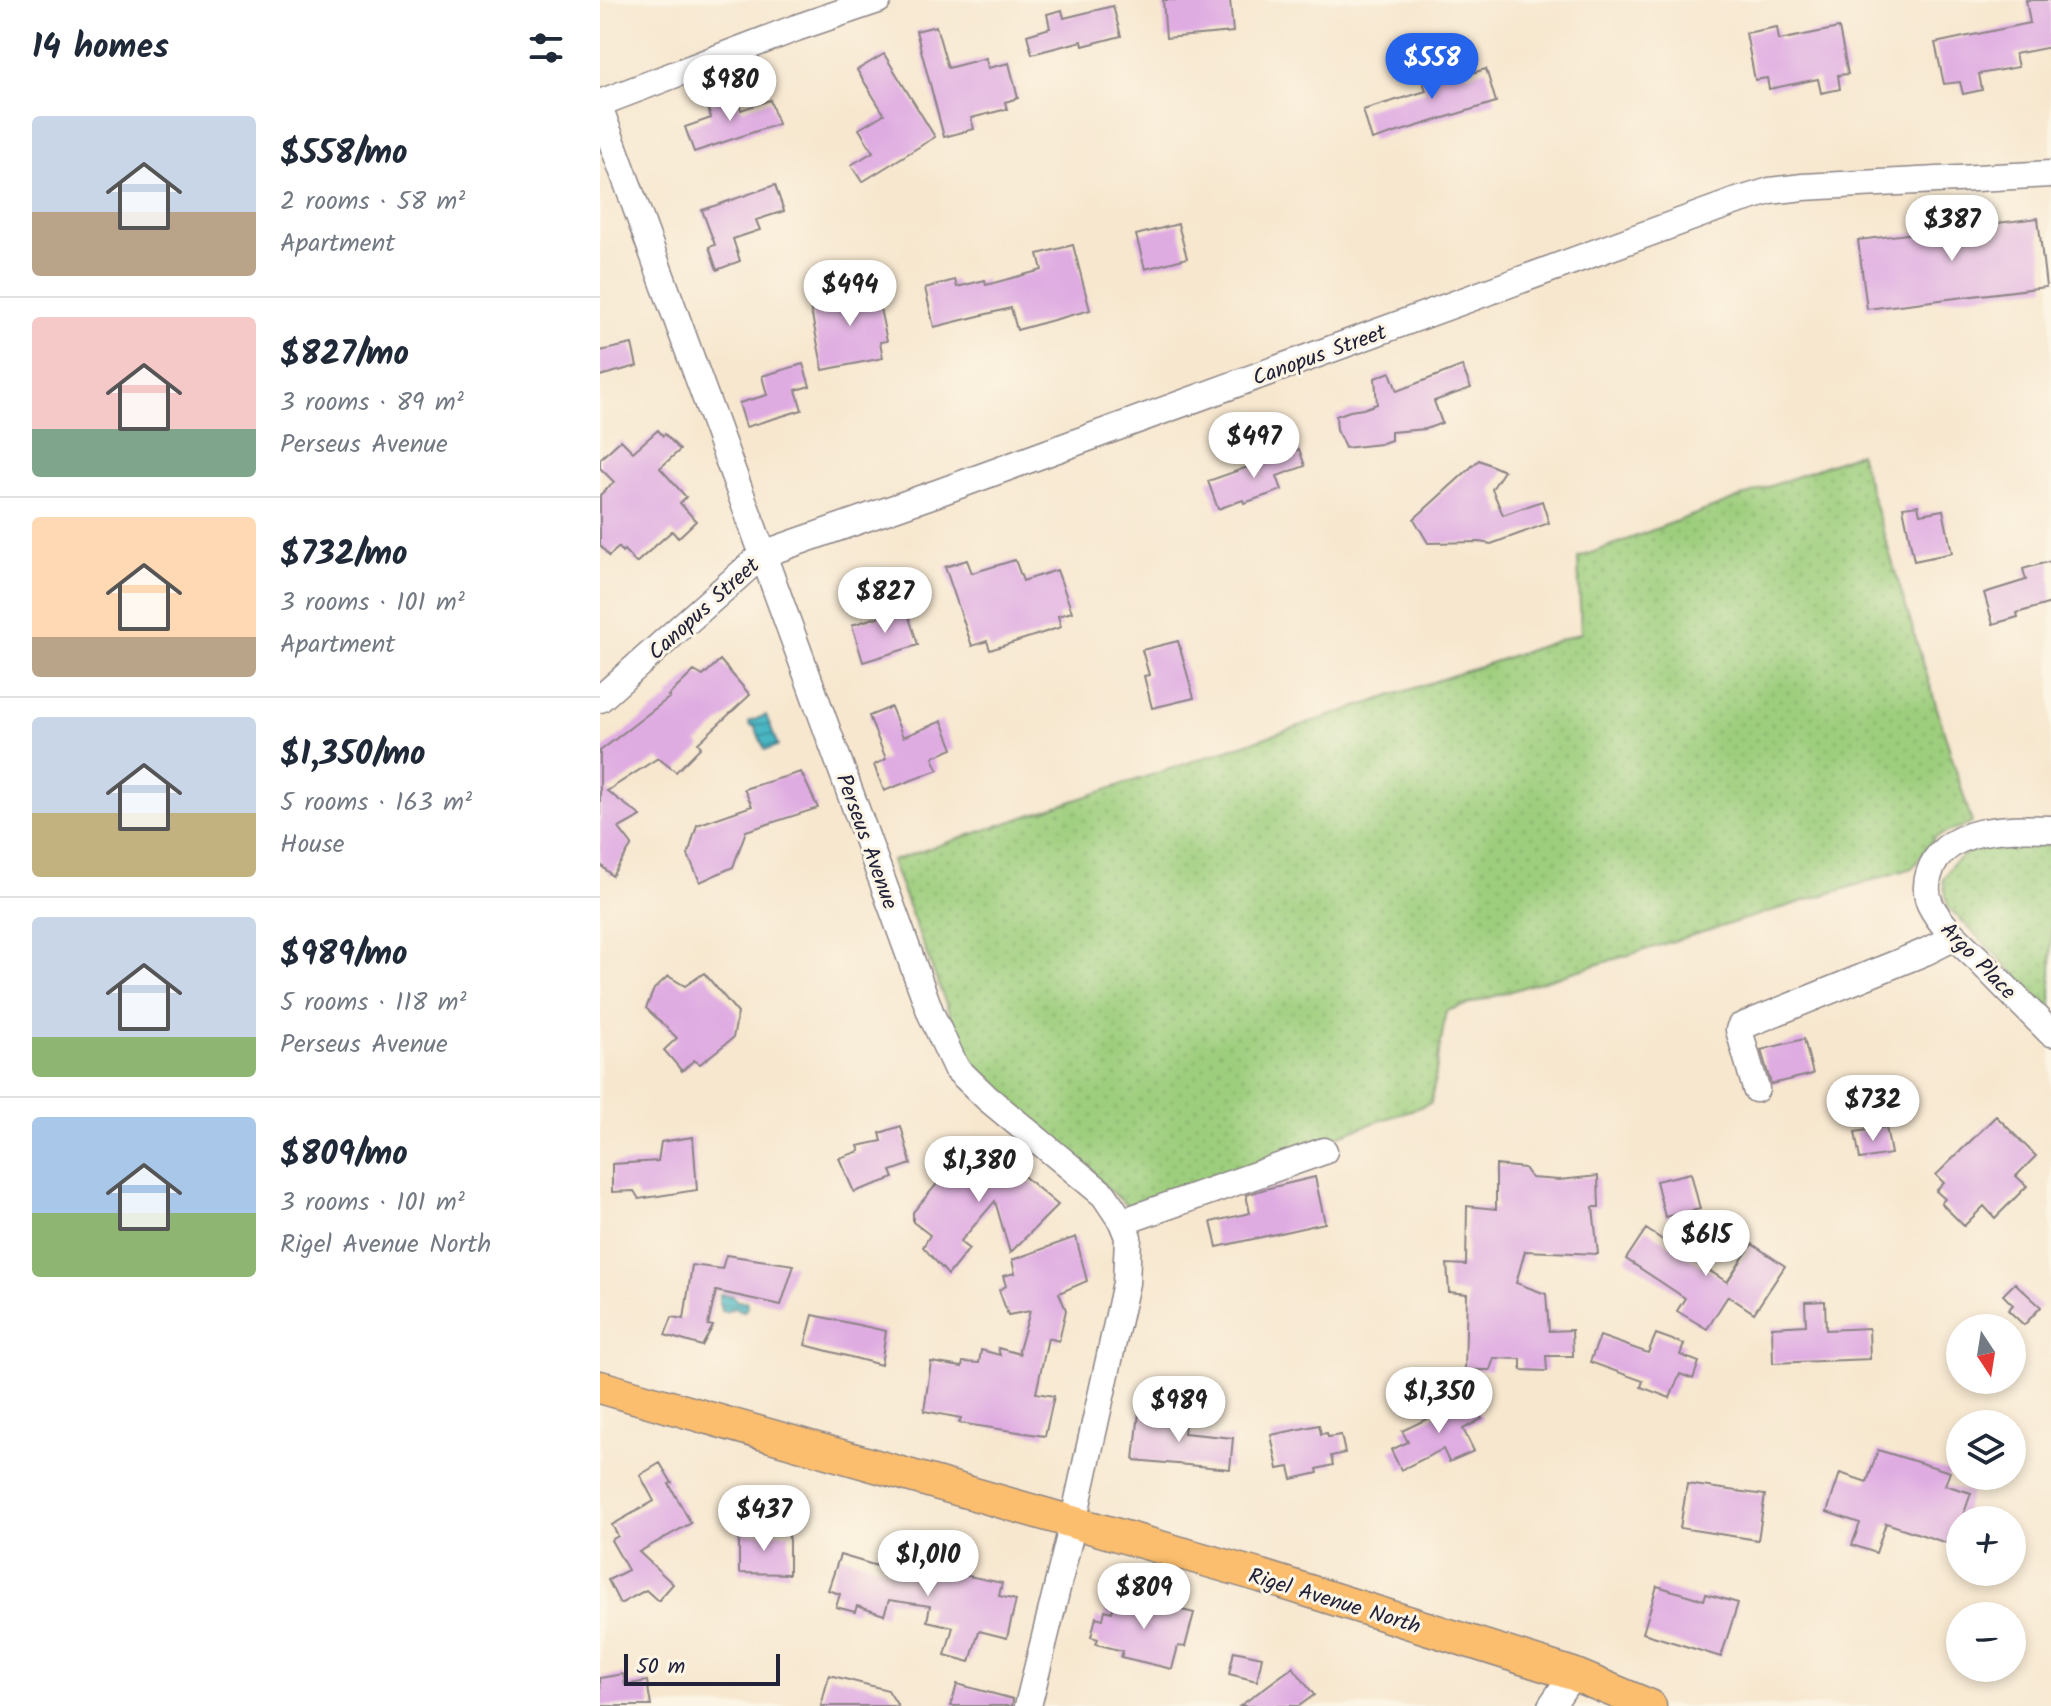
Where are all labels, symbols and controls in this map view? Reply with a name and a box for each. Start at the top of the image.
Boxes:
text: 14 homes [32,21,169,75]
icon: filters [524,26,568,70]
pin: $558 [1385,33,1479,101]
text: $558 [1403,38,1461,80]
pin: $980 [683,55,777,123]
text: $980 [701,60,759,102]
text: $558/mo [280,127,408,181]
icon: home [96,148,192,244]
text: 2 rooms · 58 m² [280,181,465,223]
pin: $387 [1905,195,1999,263]
text: $387 [1923,200,1981,242]
text: Apartment [280,223,395,265]
pin: $494 [803,260,897,328]
text: $494 [822,265,878,307]
street label: Canopus Street [1248,316,1392,397]
text: $827/mo [280,328,409,382]
icon: home [96,349,192,445]
text: 3 rooms · 89 m² [280,382,464,424]
pin: $497 [1207,412,1301,480]
text: $497 [1227,417,1282,459]
text: Perseus Avenue [280,424,448,466]
text: $732/mo [280,528,408,582]
icon: home [96,549,192,645]
street label: Canopus Street [641,550,769,670]
pin: $827 [838,567,932,635]
text: $827 [856,572,914,614]
text: 3 rooms · 101 m² [280,582,465,624]
text: Apartment [280,624,395,666]
text: $1,350/mo [280,728,426,782]
icon: home [96,749,192,845]
street label: Perseus Avenue [825,769,906,915]
text: 5 rooms · 163 m² [280,782,472,824]
text: House [280,824,344,866]
street label: Argo Place [1931,915,2024,1009]
text: $989/mo [280,928,408,982]
icon: home [96,949,192,1045]
text: 5 rooms · 118 m² [280,982,466,1024]
text: Perseus Avenue [280,1024,448,1066]
pin: $732 [1826,1075,1920,1143]
text: $732 [1844,1080,1902,1122]
text: $809/mo [280,1128,408,1182]
pin: $1,380 [914,1136,1044,1204]
text: $1,380 [943,1141,1015,1183]
icon: home [96,1149,192,1245]
text: 3 rooms · 101 m² [280,1182,465,1224]
pin: $615 [1659,1210,1753,1278]
text: $615 [1681,1215,1731,1257]
text: Rigel Avenue North [280,1224,491,1266]
north arrow [1946,1314,2026,1394]
map controls [1946,1314,2026,1682]
pin: $1,350 [1374,1367,1504,1435]
text: $1,350 [1404,1372,1474,1414]
pin: $989 [1132,1376,1226,1444]
text: $989 [1150,1381,1208,1423]
button: layers [1946,1410,2026,1490]
pin: $437 [717,1485,811,1553]
text: $437 [736,1490,792,1532]
button: + [1946,1506,2026,1586]
pin: $1,010 [863,1530,993,1598]
text: $1,010 [896,1535,960,1577]
street label: Rigel Avenue North [1244,1560,1425,1645]
pin: $809 [1097,1563,1191,1631]
text: $809 [1115,1568,1173,1610]
button: − [1946,1602,2026,1682]
scale bar [624,1650,780,1686]
text: 50 m [636,1650,685,1685]

